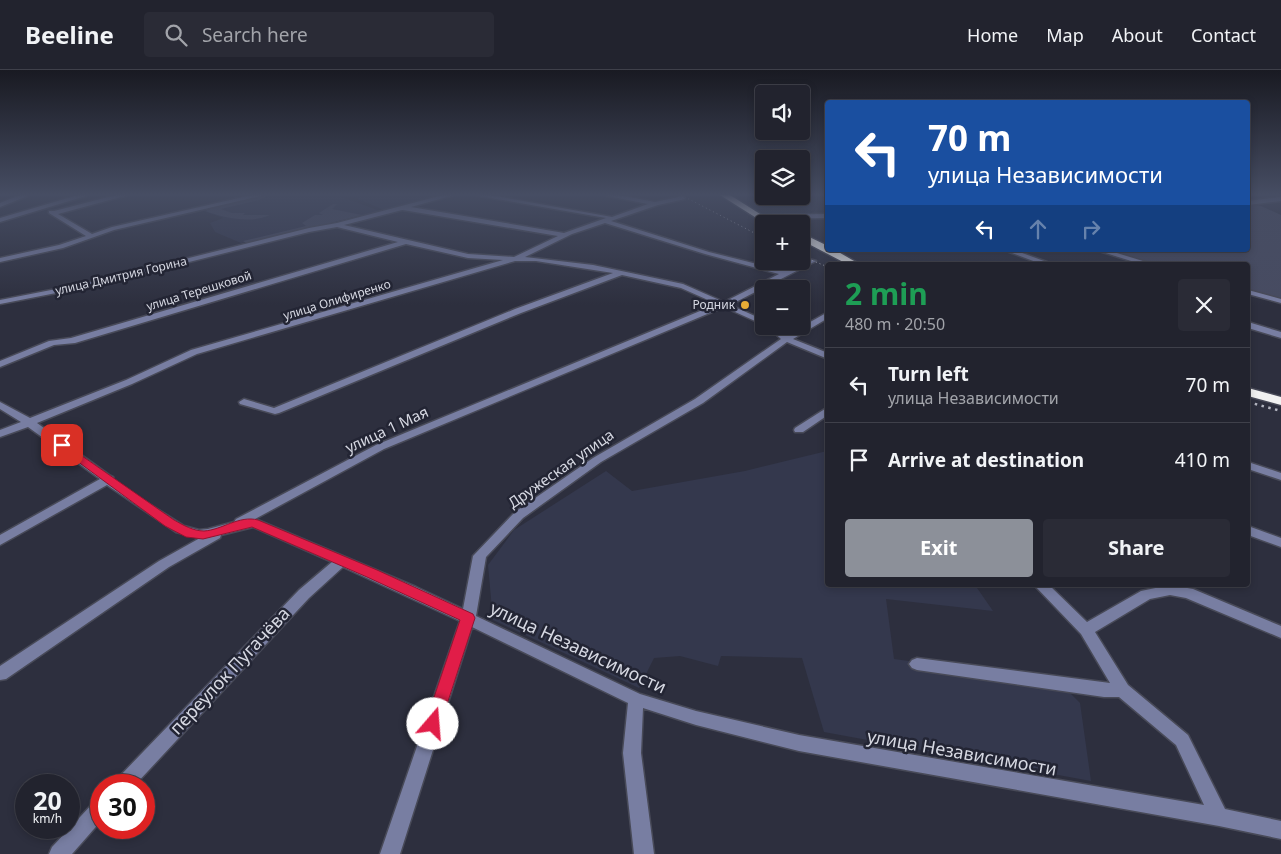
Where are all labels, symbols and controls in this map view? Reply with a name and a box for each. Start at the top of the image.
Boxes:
search box [144,12,494,57]
text: Beeline [25,18,114,51]
icon: search [162,21,190,49]
text: Search here [202,22,308,48]
text: Home [967,23,1018,47]
text: Map [1046,23,1084,47]
text: About [1112,23,1163,47]
text: Contact [1191,23,1256,47]
map controls [755,85,810,335]
button: sound [755,85,810,140]
text: 70 m [928,114,1011,161]
icon: left [845,120,910,185]
button: layers [755,150,810,205]
text: улица Независимости [928,159,1163,189]
button: + [755,215,810,270]
icon: left [971,215,999,243]
icon: ahead [1024,215,1052,243]
icon: right [1077,215,1105,243]
street label: улица Дмитрия Горина [53,252,188,299]
street label: улица Терешковой [144,266,254,315]
text: 2 min [845,273,928,314]
street label: улица Олифиренко [281,275,393,324]
button: close [1178,279,1230,331]
button: − [755,280,810,335]
place label: Родник [692,296,736,313]
marker: Родник [739,299,751,311]
text: 480 m · 20:50 [845,313,945,335]
text: Turn left [888,361,969,387]
icon: left [845,371,873,399]
text: 70 m [1186,372,1230,398]
text: улица Независимости [888,387,1059,409]
street label: улица 1 Мая [342,401,431,457]
pin [41,424,83,466]
street label: Дружеская улица [503,424,617,512]
icon: arrive [48,431,76,459]
icon: arrive [845,446,873,474]
text: Arrive at destination [888,447,1084,473]
text: 410 m [1175,447,1230,473]
button: Exit [845,519,1033,577]
button: Share [1043,519,1230,577]
street label: улица Независимости [486,596,671,699]
street label: переулок Пугачёва [164,601,295,739]
position arrow [406,697,458,749]
street label: улица Независимости [865,724,1059,781]
speed limit sign: 30 [90,774,155,839]
text: 20 [33,783,62,817]
text: km/h [33,810,62,827]

